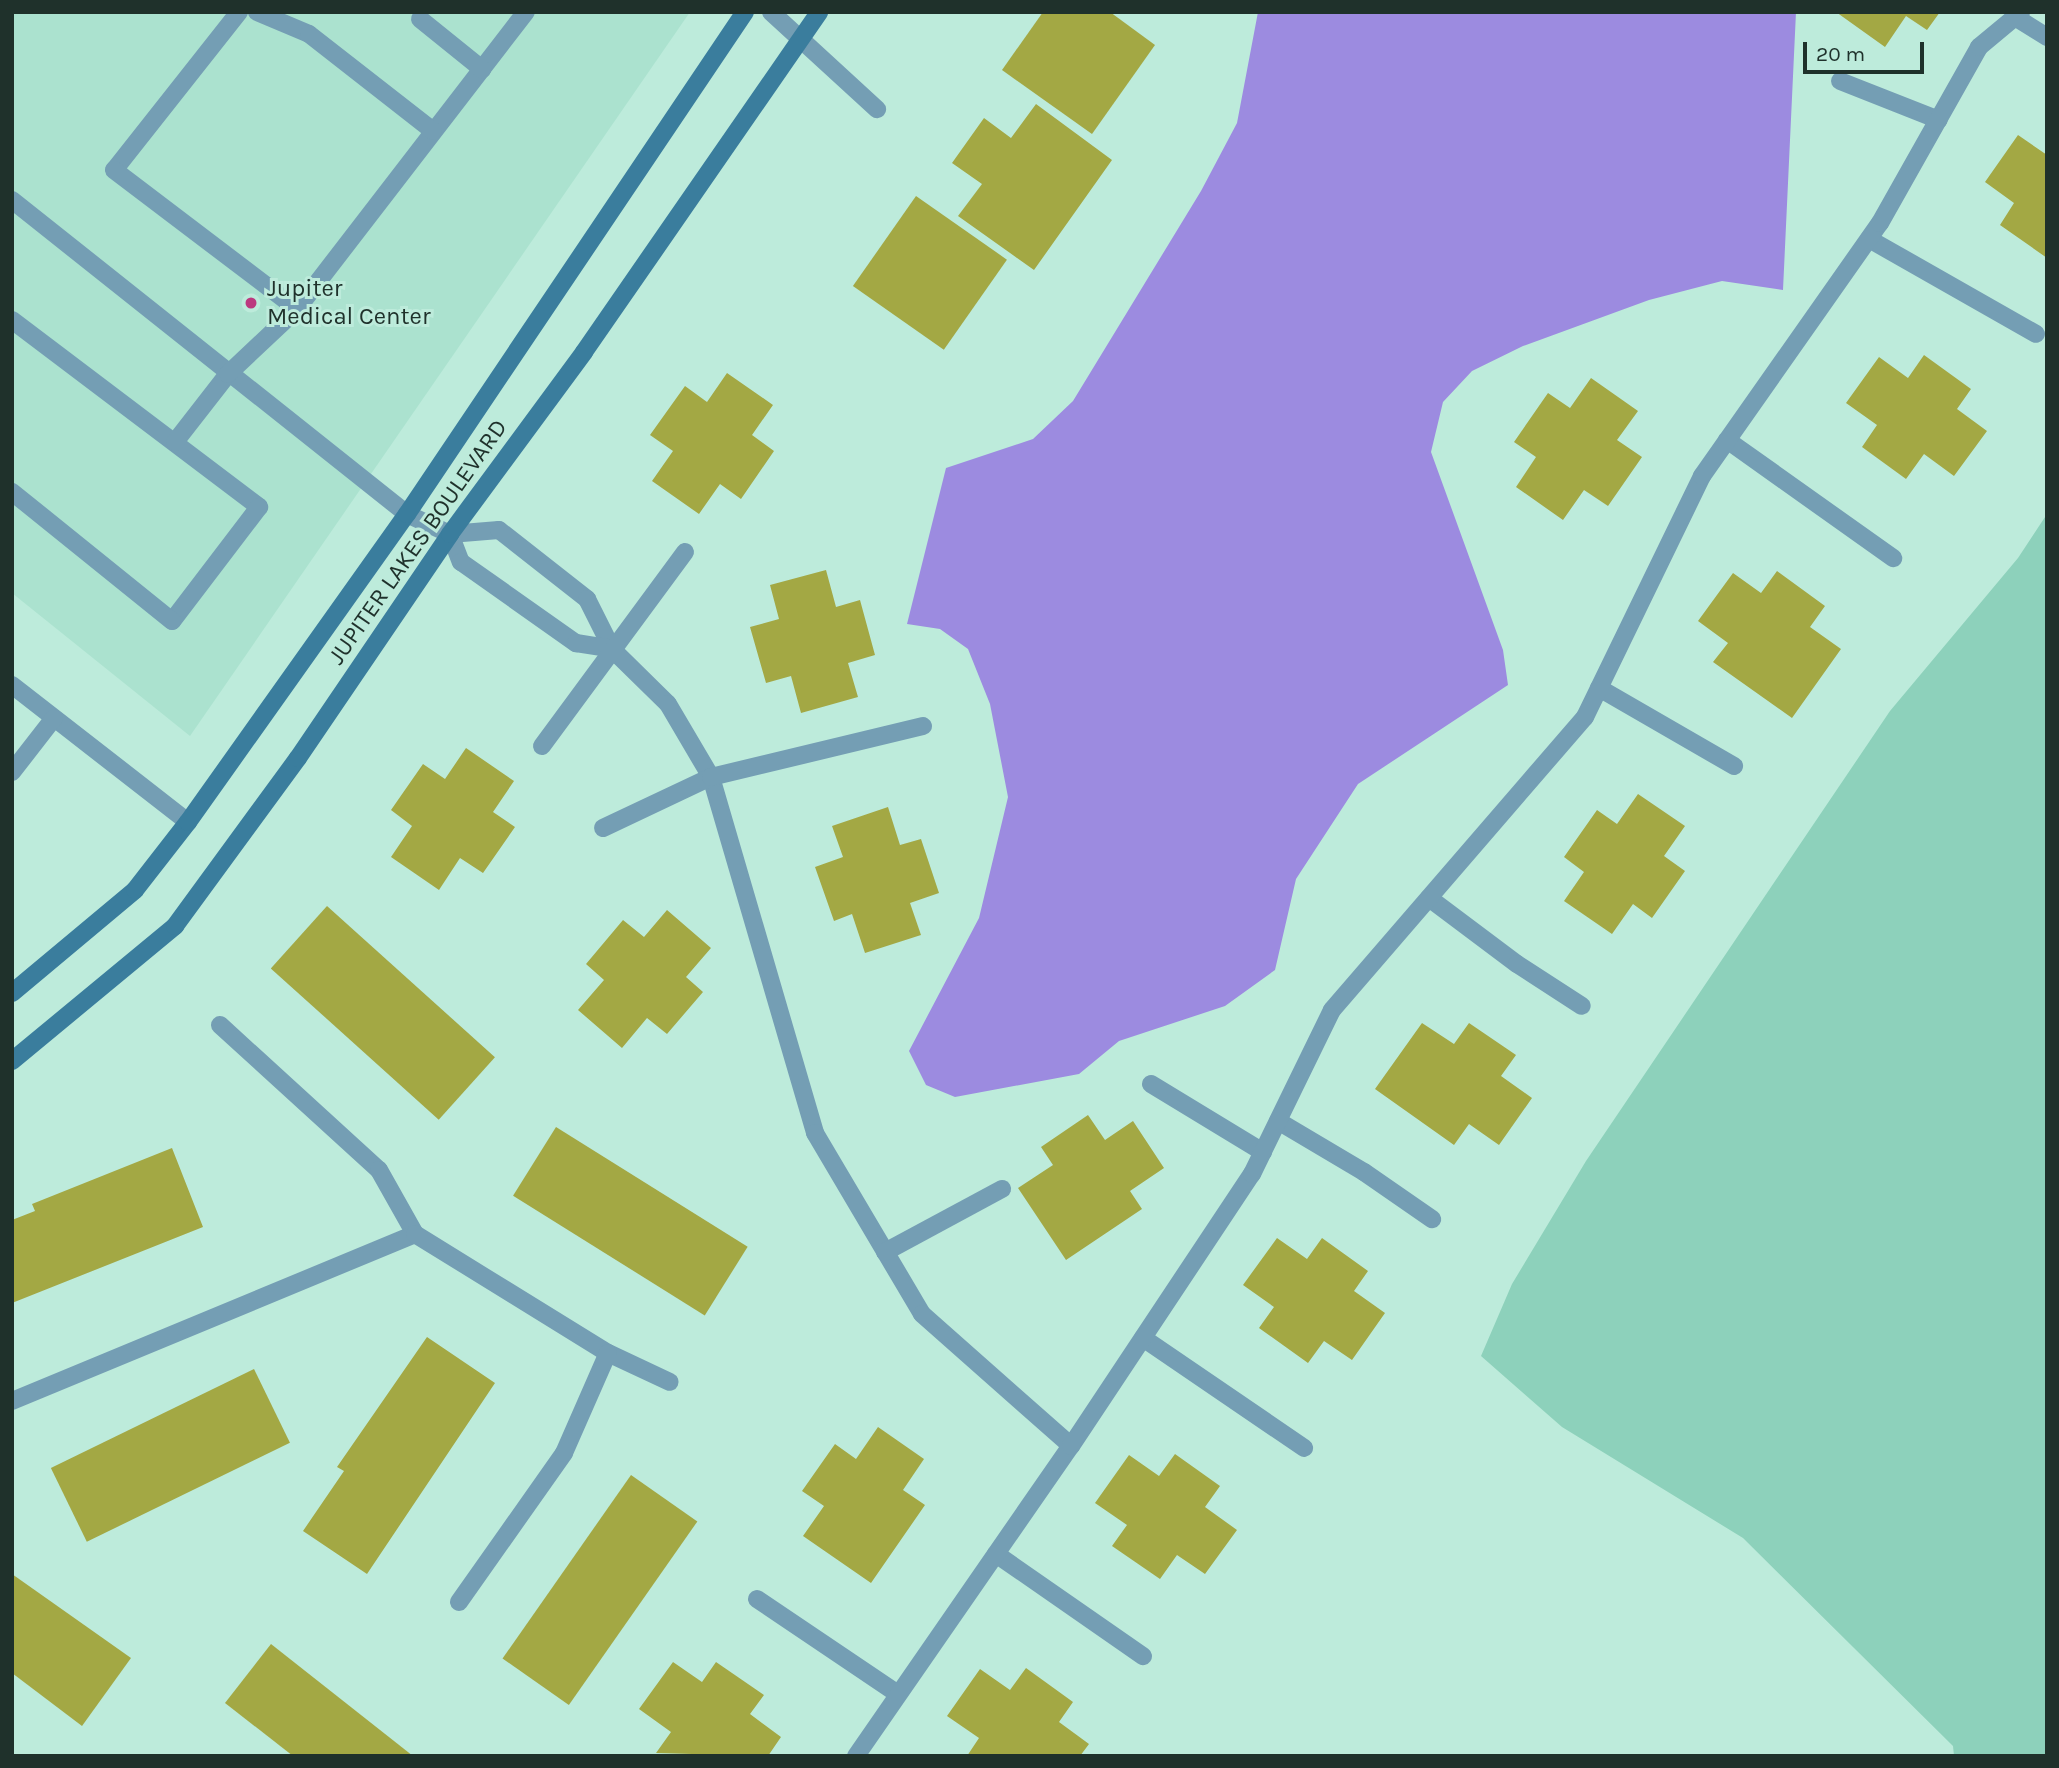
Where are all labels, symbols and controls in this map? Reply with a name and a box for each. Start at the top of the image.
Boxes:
scale bar [1807,28,1928,72]
text: 20 m [1816,42,1865,66]
place label: Jupiter Medical Center [267,275,431,331]
marker: Jupiter Medical Center [241,293,261,313]
street label: JUPITER LAKES BOULEVARD [322,414,514,670]

